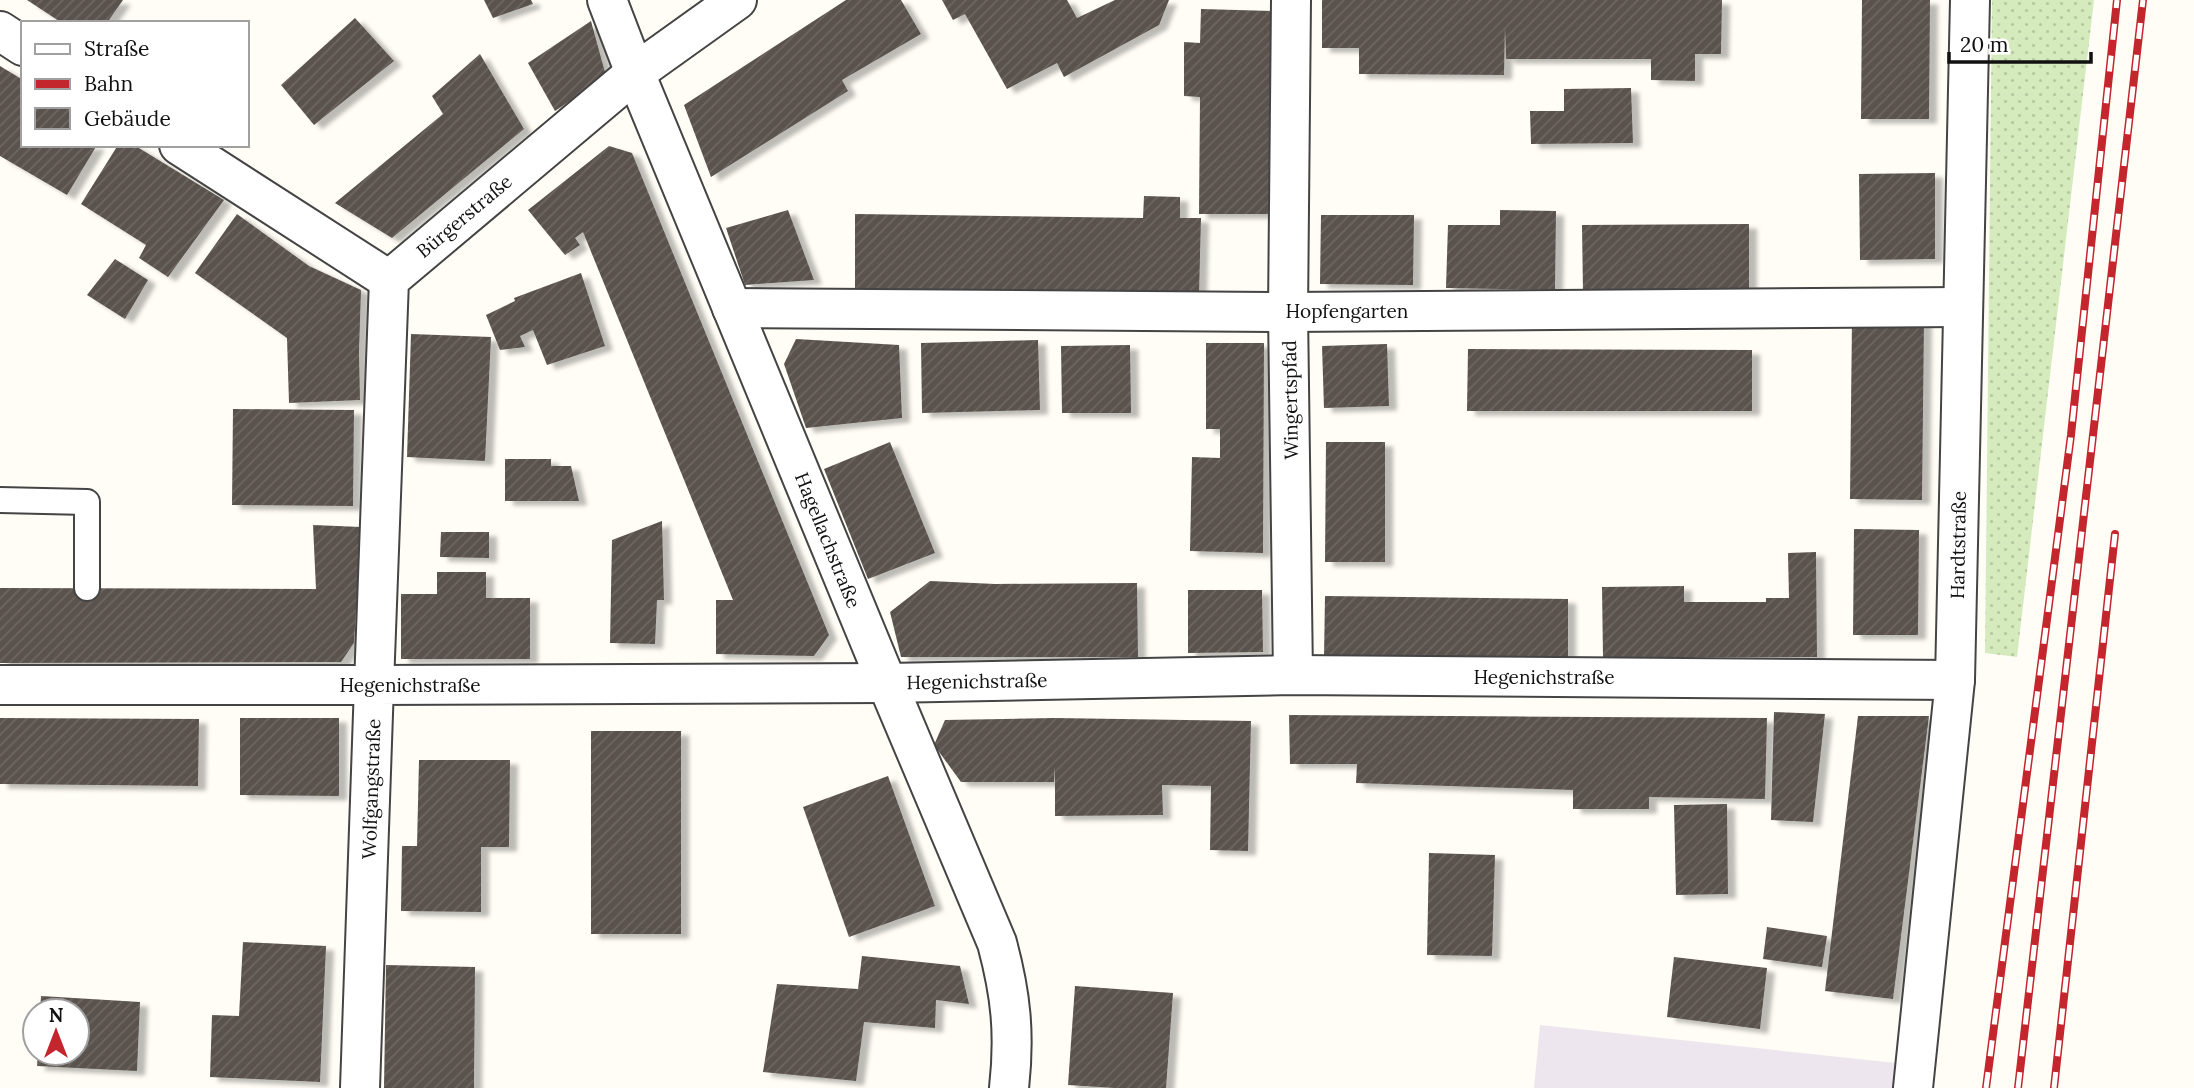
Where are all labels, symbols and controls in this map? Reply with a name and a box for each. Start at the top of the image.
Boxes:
legend [21,21,248,147]
scale bar [1949,21,2091,65]
text: 20 m [1960,31,2009,58]
text: Straße [84,35,149,62]
text: Bahn [84,70,133,97]
text: Gebäude [84,105,171,132]
street label: Bürgerstraße [411,169,517,263]
street label: Hopfengarten [1286,299,1408,323]
street label: Wingertspfad [1277,340,1303,460]
street label: Hagellachstraße [790,469,866,611]
street label: Hardtstraße [1945,491,1971,599]
street label: Hegenichstraße [1473,665,1615,689]
street label: Hegenichstraße [906,668,1048,694]
street label: Hegenichstraße [339,673,481,697]
street label: Wolfgangstraße [357,718,385,860]
north arrow [21,997,91,1067]
text: N [49,1003,64,1027]

